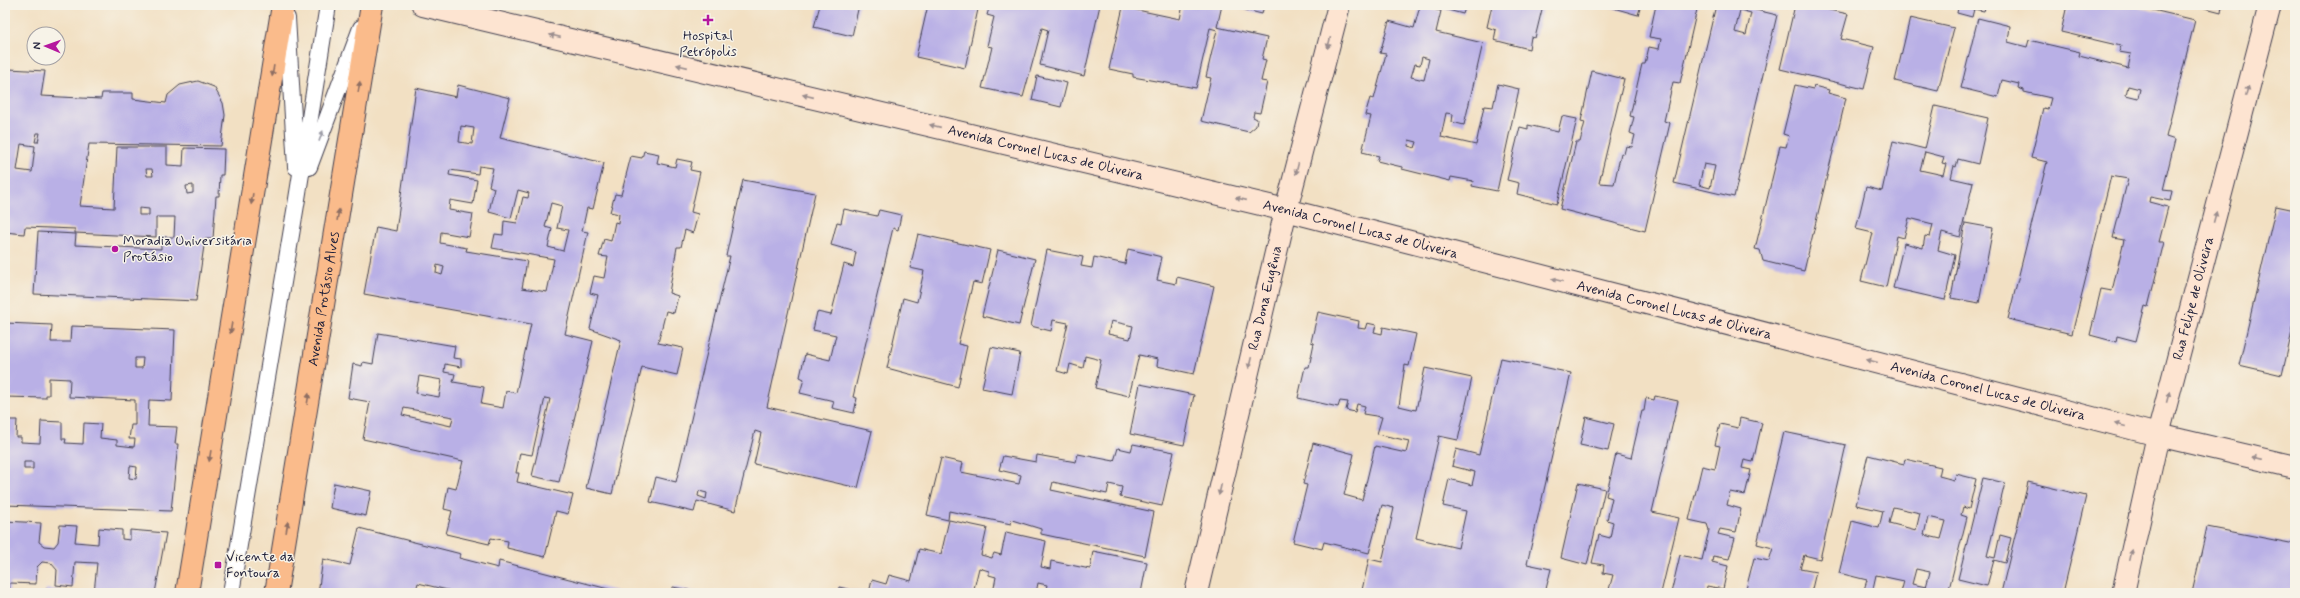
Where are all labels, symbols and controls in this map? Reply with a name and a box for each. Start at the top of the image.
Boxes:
marker: Hospital Petrópolis [702,14,714,26]
north arrow [26,26,66,66]
place label: Hospital Petrópolis [679,27,737,61]
one-way arrow [549,33,561,39]
one-way arrow [1326,37,1332,49]
text: N [30,42,44,50]
one-way arrow [675,63,688,69]
one-way arrow [269,65,275,77]
one-way arrow [356,81,362,93]
one-way arrow [2245,85,2251,98]
one-way arrow [802,93,814,99]
street label: Avenida Coronel Lucas de Oliveira [946,121,1145,185]
one-way arrow [928,123,941,129]
one-way arrow [318,129,324,141]
one-way arrow [1294,163,1300,175]
one-way arrow [249,193,255,206]
one-way arrow [1235,196,1247,202]
street label: Avenida Coronel Lucas de Oliveira [1261,196,1460,263]
one-way arrow [335,209,341,221]
one-way arrow [2212,211,2218,223]
street label: Avenida Protásio Alves [304,230,344,368]
place label: Moradia Universitária Protásio [123,232,252,266]
street label: Rua Felipe de Oliveira [2169,235,2218,362]
marker: Moradia Universitária Protásio [110,244,120,254]
street label: Rua Dona Eugênia [1244,244,1286,352]
street label: Avenida Coronel Lucas de Oliveira [1575,276,1774,344]
one-way arrow [1550,277,1562,283]
one-way arrow [228,322,234,334]
one-way arrow [1247,357,1253,369]
street label: Avenida Coronel Lucas de Oliveira [1889,357,2087,425]
one-way arrow [1866,358,1879,364]
one-way arrow [2165,391,2171,403]
one-way arrow [305,392,311,405]
one-way arrow [2114,422,2126,428]
one-way arrow [207,450,213,462]
one-way arrow [2251,455,2263,461]
one-way arrow [1217,484,1223,496]
one-way arrow [284,521,290,533]
place label: Vicente da Fontoura [226,548,294,582]
one-way arrow [2129,549,2135,561]
marker: Vicente da Fontoura [213,560,223,570]

